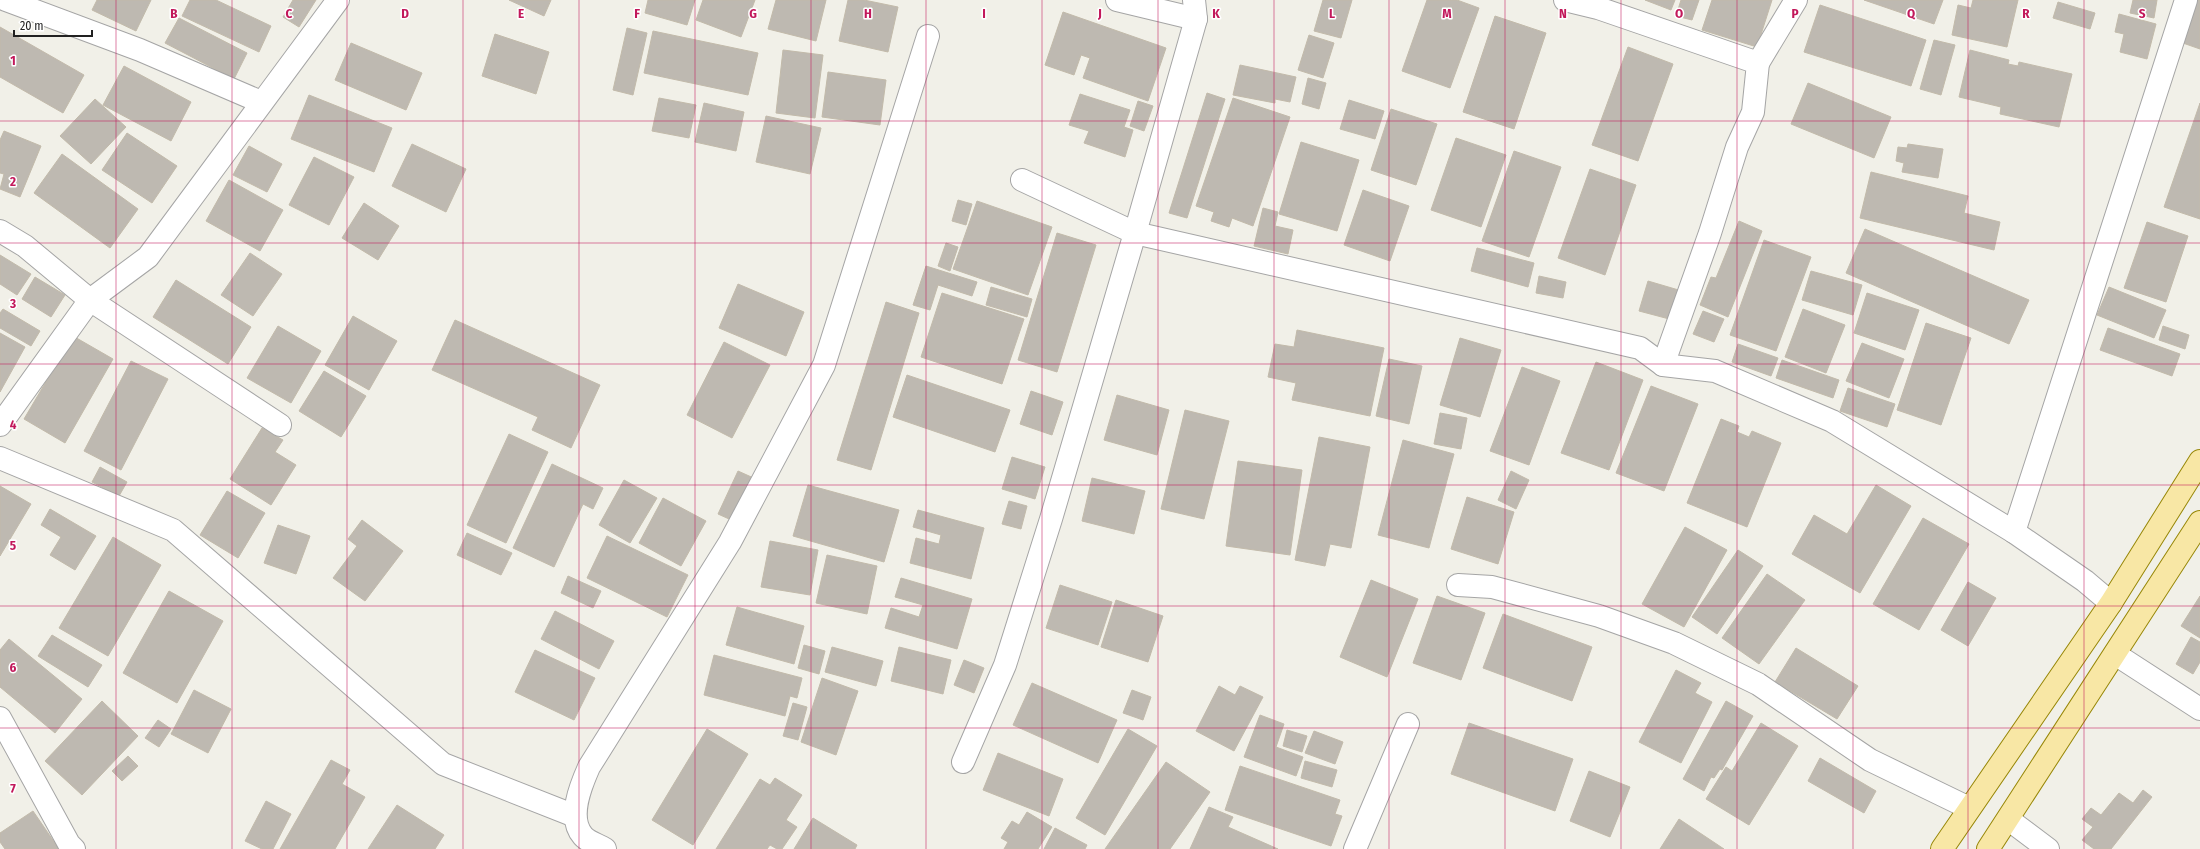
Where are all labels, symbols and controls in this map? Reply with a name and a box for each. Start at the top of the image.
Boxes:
text: B [170,6,178,21]
text: C [286,6,293,21]
text: D [401,6,409,21]
text: E [518,6,524,21]
text: F [634,6,640,21]
text: G [749,6,757,21]
text: H [864,6,872,21]
text: I [982,6,986,21]
text: J [1097,6,1102,21]
text: K [1212,6,1220,21]
text: L [1329,6,1335,21]
text: M [1442,6,1452,21]
text: N [1559,6,1567,21]
text: O [1675,6,1683,21]
text: P [1791,6,1799,21]
text: Q [1907,6,1916,21]
text: R [2022,6,2030,21]
text: S [2139,6,2146,21]
scale bar [14,12,92,38]
text: 20 m [20,19,44,33]
text: 1 [10,53,16,68]
text: 2 [9,174,16,189]
text: 3 [9,296,16,311]
text: 4 [10,417,17,432]
text: 5 [10,538,16,553]
text: 6 [10,660,17,675]
text: 7 [10,781,16,796]

